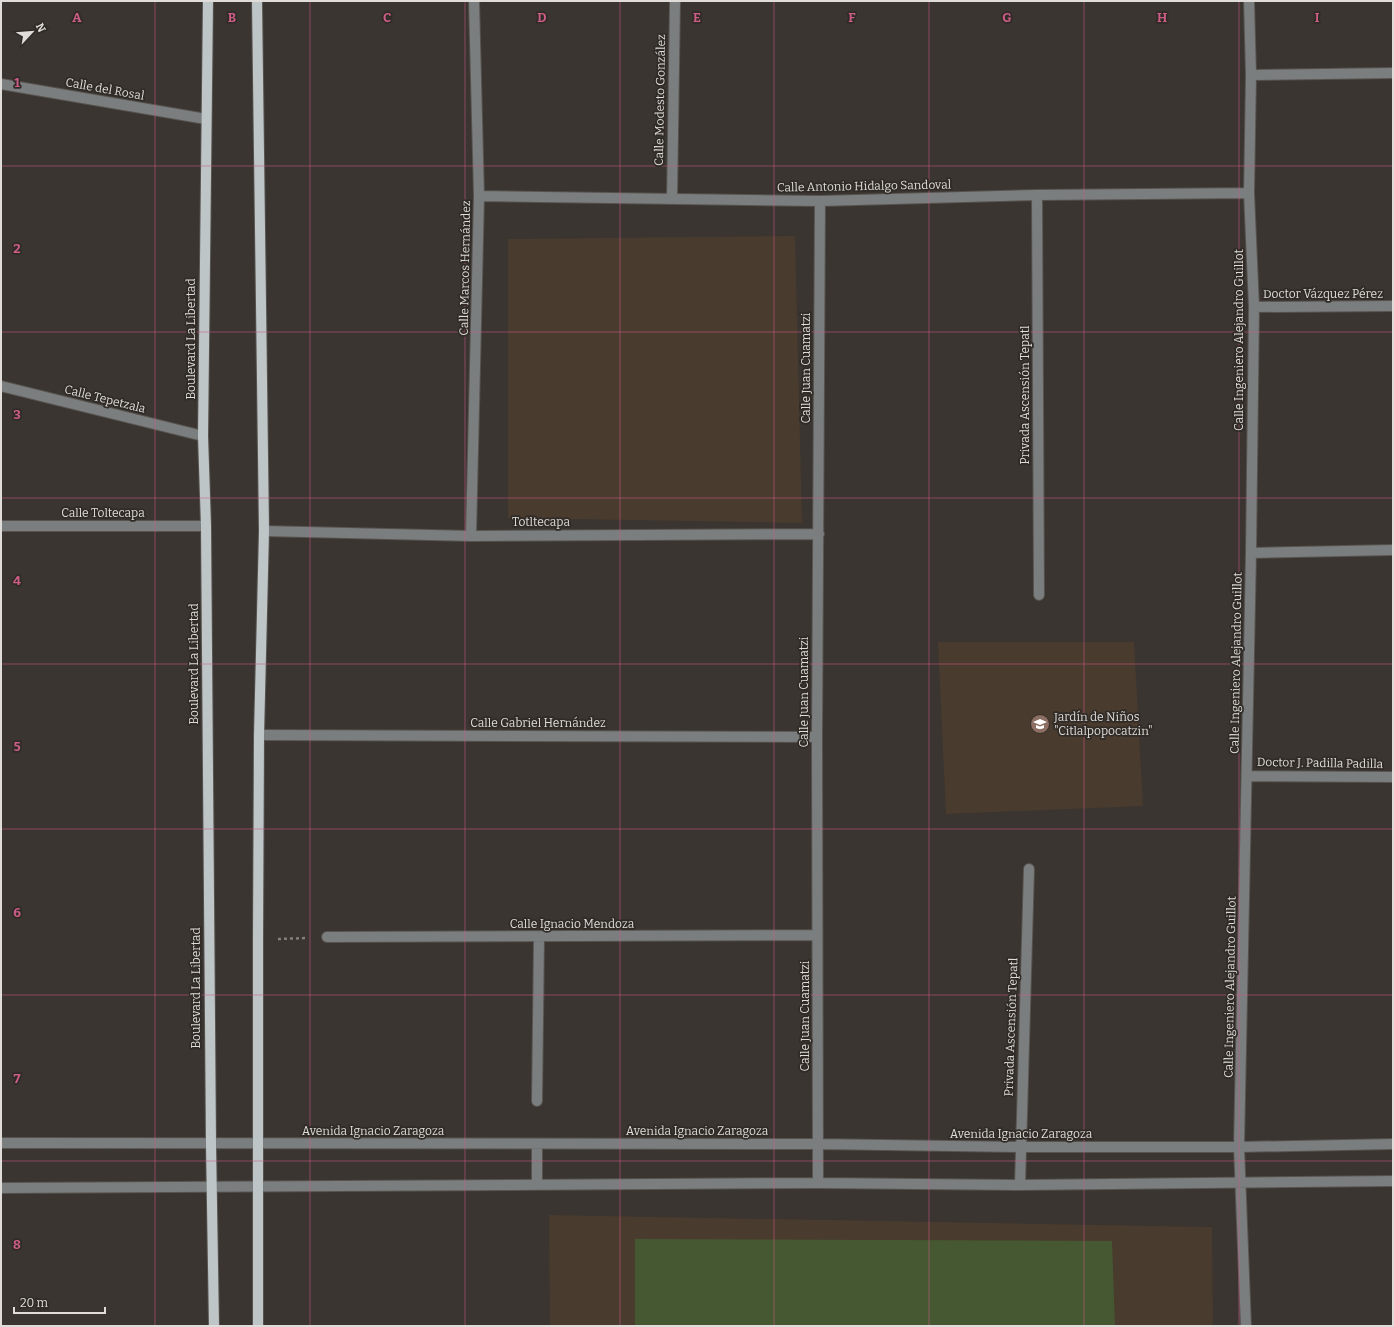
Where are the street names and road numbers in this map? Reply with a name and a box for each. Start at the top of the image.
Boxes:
street label: Calle Modesto González [652,34,668,166]
street label: Calle del Rosal [65,75,146,103]
street label: Calle Antonio Hidalgo Sandoval [777,177,952,195]
street label: Calle Marcos Hernández [457,200,473,336]
street label: Calle Ingeniero Alejandro Guillot [1232,248,1246,431]
street label: Boulevard La Libertad [184,278,198,400]
street label: Doctor Vázquez Pérez [1263,287,1383,301]
street label: Calle Juan Cuamatzi [799,312,813,423]
street label: Privada Ascensión Tepatl [1018,325,1032,464]
street label: Calle Tepetzala [63,382,147,416]
street label: Calle Toltecapa [61,506,145,520]
street label: Totltecapa [512,515,570,529]
street label: Calle Ingeniero Alejandro Guillot [1227,571,1245,754]
street label: Boulevard La Libertad [187,603,201,725]
street label: Calle Juan Cuamatzi [797,636,811,747]
street label: Calle Gabriel Hernández [470,716,606,730]
street label: Doctor J. Padilla Padilla [1257,755,1384,771]
street label: Calle Ingeniero Alejandro Guillot [1221,895,1239,1078]
street label: Calle Ignacio Mendoza [510,917,635,931]
street label: Boulevard La Libertad [189,927,203,1049]
street label: Privada Ascensión Tepatl [1002,957,1020,1097]
street label: Calle Juan Cuamatzi [798,960,812,1071]
street label: Avenida Ignacio Zaragoza [302,1124,445,1138]
street label: Avenida Ignacio Zaragoza [626,1124,769,1138]
street label: Avenida Ignacio Zaragoza [950,1127,1093,1141]

